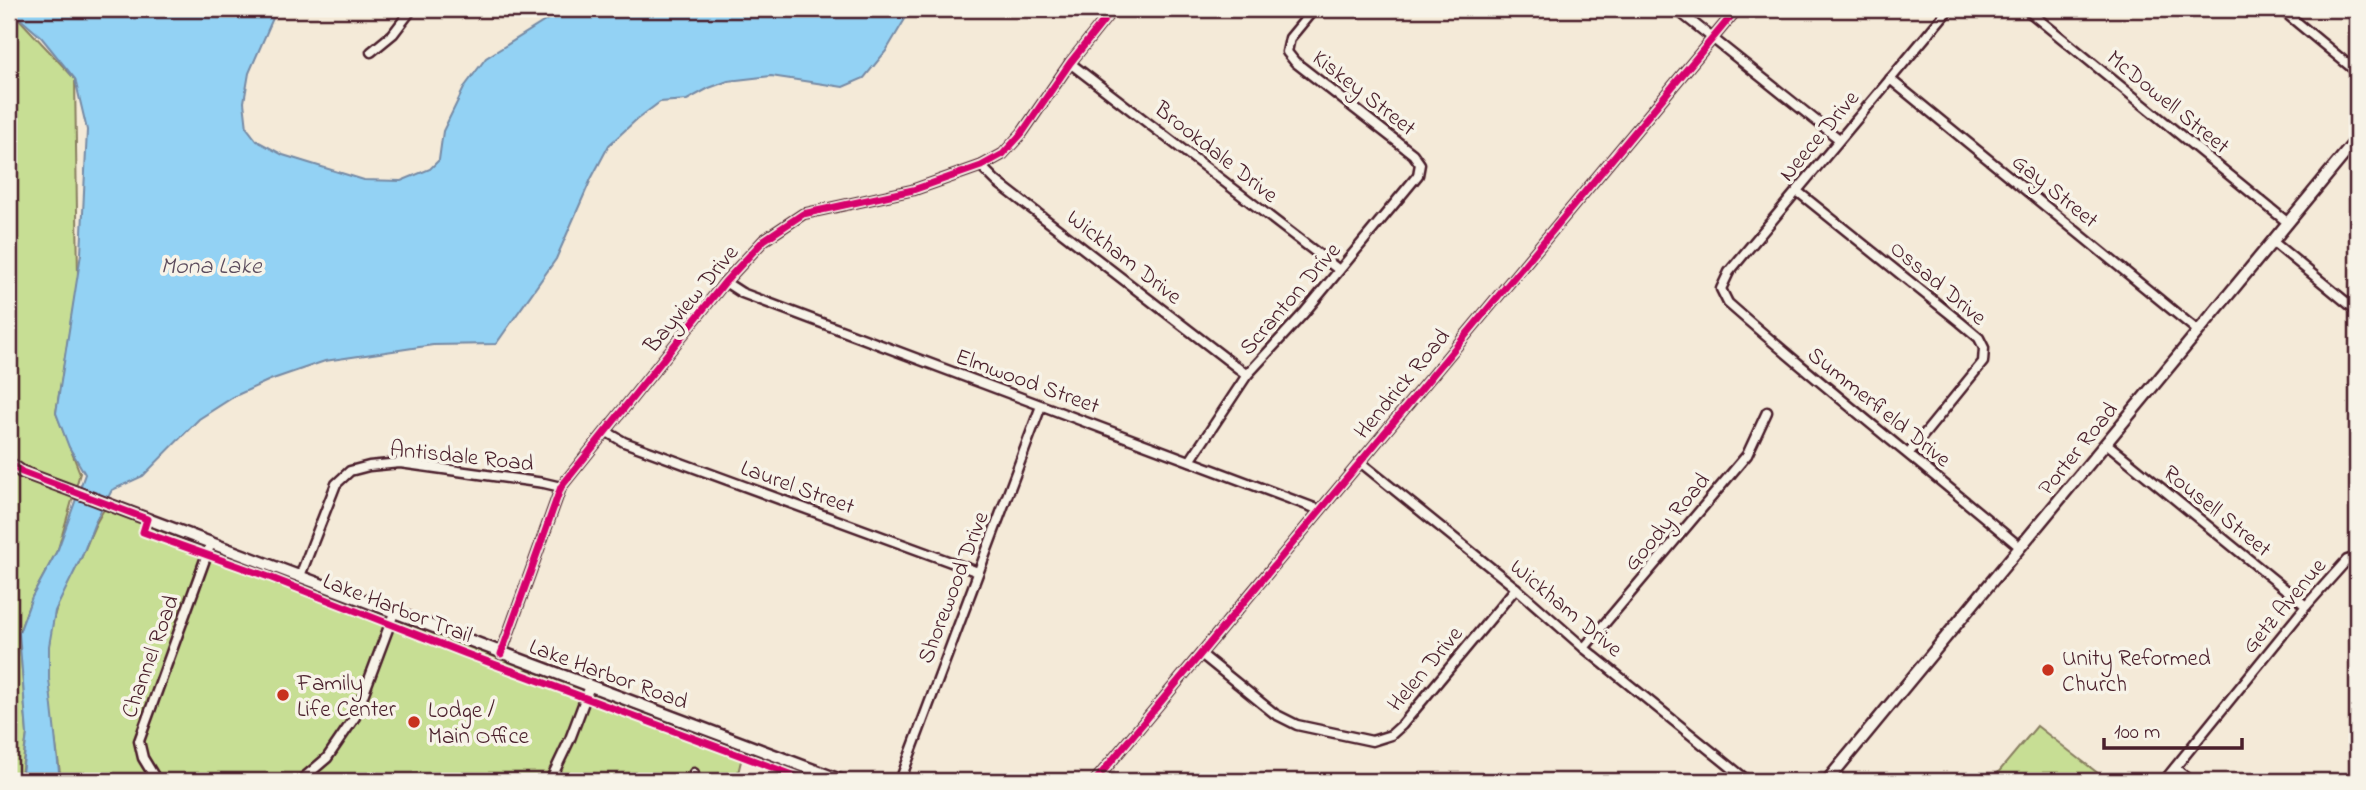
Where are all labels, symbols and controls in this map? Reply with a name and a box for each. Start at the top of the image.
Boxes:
street label: Kiskey Street [1303,43,1423,147]
street label: McDowell Street [2099,43,2236,163]
street label: Neece Drive [1772,83,1868,190]
street label: Brookdale Drive [1146,93,1285,212]
street label: Gay Street [2003,147,2105,239]
street label: Wickham Drive [1059,202,1189,314]
street label: Ossad Drive [1882,233,1994,335]
street label: Scranton Drive [1232,235,1350,364]
street label: Bayview Drive [636,238,749,363]
water label: Mona Lake [161,250,263,285]
street label: Hendrick Road [1347,322,1459,447]
street label: Summerfield Drive [1799,340,1958,477]
street label: Elmwood Street [951,341,1104,424]
street label: Porter Road [2031,396,2127,503]
street label: Antisdale Road [388,434,535,481]
street label: Laurel Street [736,452,859,524]
street label: Rousell Street [2155,458,2278,566]
street label: Goody Road [1617,466,1721,580]
street label: Shorewood Drive [910,506,999,669]
street label: Getz Avenue [2235,551,2335,662]
street label: Wickham Drive [1502,552,1630,666]
street label: Lake Harbor Trail [318,566,477,653]
street label: Channel Road [114,591,189,723]
street label: Helen Drive [1380,619,1472,720]
street label: Lake Harbor Road [524,631,692,719]
place label: Unity Reformed Church [2062,643,2211,702]
marker: Unity Reformed Church [2040,662,2056,678]
place label: Family Life Center [296,668,397,727]
marker: Family Life Center [275,687,291,703]
place label: Lodge / Main Office [428,695,530,754]
scale bar [2104,706,2242,750]
marker: Lodge / Main Office [406,714,422,730]
text: 100 m [2114,718,2160,748]

